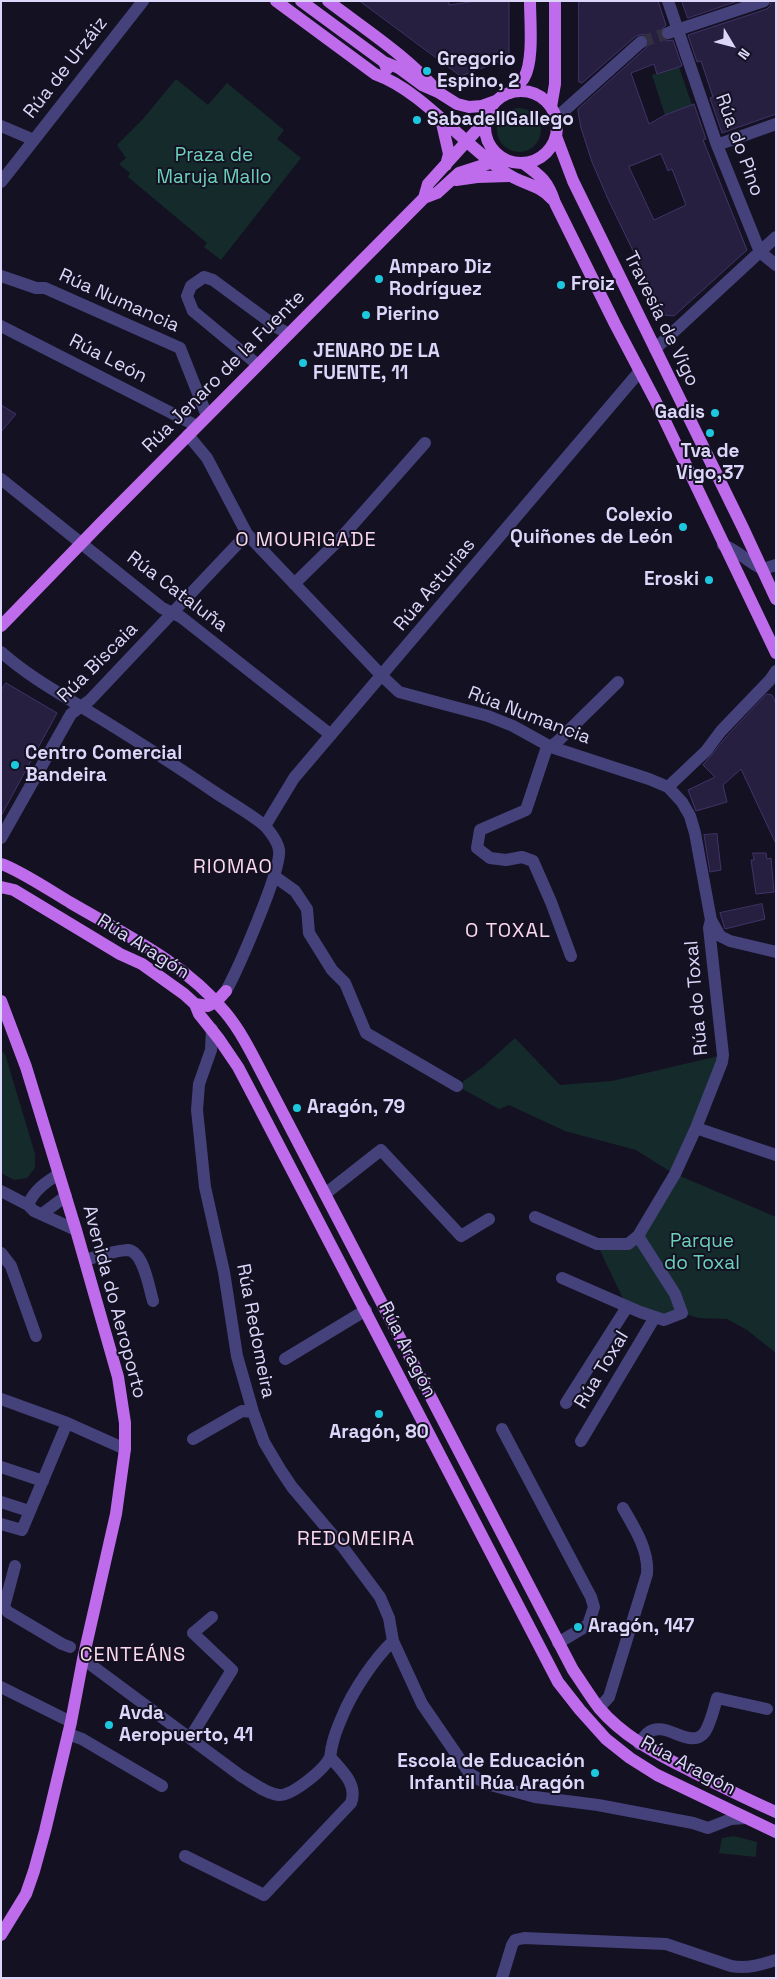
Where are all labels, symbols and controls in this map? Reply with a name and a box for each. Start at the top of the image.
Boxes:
street label: Rúa de Urzáiz [19,13,113,123]
north arrow [707,20,757,70]
text: N [734,45,754,63]
place label: Gregorio Espino, 2 [437,49,520,93]
marker: Gregorio Espino, 2 [421,65,433,77]
street label: Rúa do Pino [710,90,768,200]
place label: SabadellGallego [427,109,574,131]
marker: SabadellGallego [411,114,423,126]
park label: Praza de Maruja Mallo [156,145,272,189]
street label: Travesía de Vigo [618,248,704,390]
place label: Amparo Diz Rodríguez [389,257,492,301]
street label: Rúa Numancia [55,264,183,338]
marker: Amparo Diz Rodríguez [373,273,385,285]
place label: Froiz [571,274,615,296]
marker: Froiz [555,279,567,291]
street label: Rúa Jenaro de la Fuente [138,286,310,458]
place label: Pierino [376,304,439,326]
marker: Pierino [360,309,372,321]
street label: Rúa León [65,330,151,388]
place label: JENARO DE LA FUENTE, 11 [313,341,440,385]
marker: JENARO DE LA FUENTE, 11 [297,357,309,369]
place label: Gadis [654,402,705,424]
marker: Gadis [709,407,721,419]
marker: Tva de Vigo,37 [704,427,716,439]
place label: Tva de Vigo,37 [676,441,744,485]
place label: Colexio Quiñones de León [510,505,673,549]
marker: Colexio Quiñones de León [677,521,689,533]
district label: O MOURIGADE [234,529,378,553]
street label: Rúa Asturias [390,534,480,636]
street label: Rúa Cataluña [122,547,232,637]
place label: Eroski [644,569,699,591]
marker: Eroski [703,574,715,586]
street label: Rúa Biscaia [53,618,143,708]
street label: Rúa Numancia [464,682,594,750]
place label: Centro Comercial Bandeira [25,743,182,787]
marker: Centro Comercial Bandeira [9,759,21,771]
district label: RIOMAO [192,856,274,880]
street label: Rúa Aragón [93,910,193,984]
district label: O TOXAL [464,920,552,944]
street label: Rúa do Toxal [681,940,713,1056]
place label: Aragón, 79 [307,1097,405,1119]
marker: Aragón, 79 [291,1102,303,1114]
street label: Avenida do Aeroporto [77,1203,151,1401]
park label: Parque do Toxal [664,1231,740,1275]
street label: Rúa Redomeira [231,1262,279,1400]
street label: Rúa Aragón [373,1298,441,1402]
street label: Rúa Toxal [570,1327,634,1413]
marker: Aragón, 80 [373,1408,385,1420]
place label: Aragón, 80 [329,1422,429,1444]
district label: REDOMEIRA [296,1528,416,1552]
place label: Aragón, 147 [588,1616,694,1638]
marker: Aragón, 147 [572,1621,584,1633]
district label: CENTEÁNS [79,1644,187,1668]
place label: Avda Aeropuerto, 41 [119,1703,253,1747]
marker: Avda Aeropuerto, 41 [103,1719,115,1731]
street label: Rúa Aragón [637,1731,739,1801]
place label: Escola de Educación Infantil Rúa Aragón [397,1751,585,1795]
marker: Escola de Educación Infantil Rúa Aragón [589,1767,601,1779]

